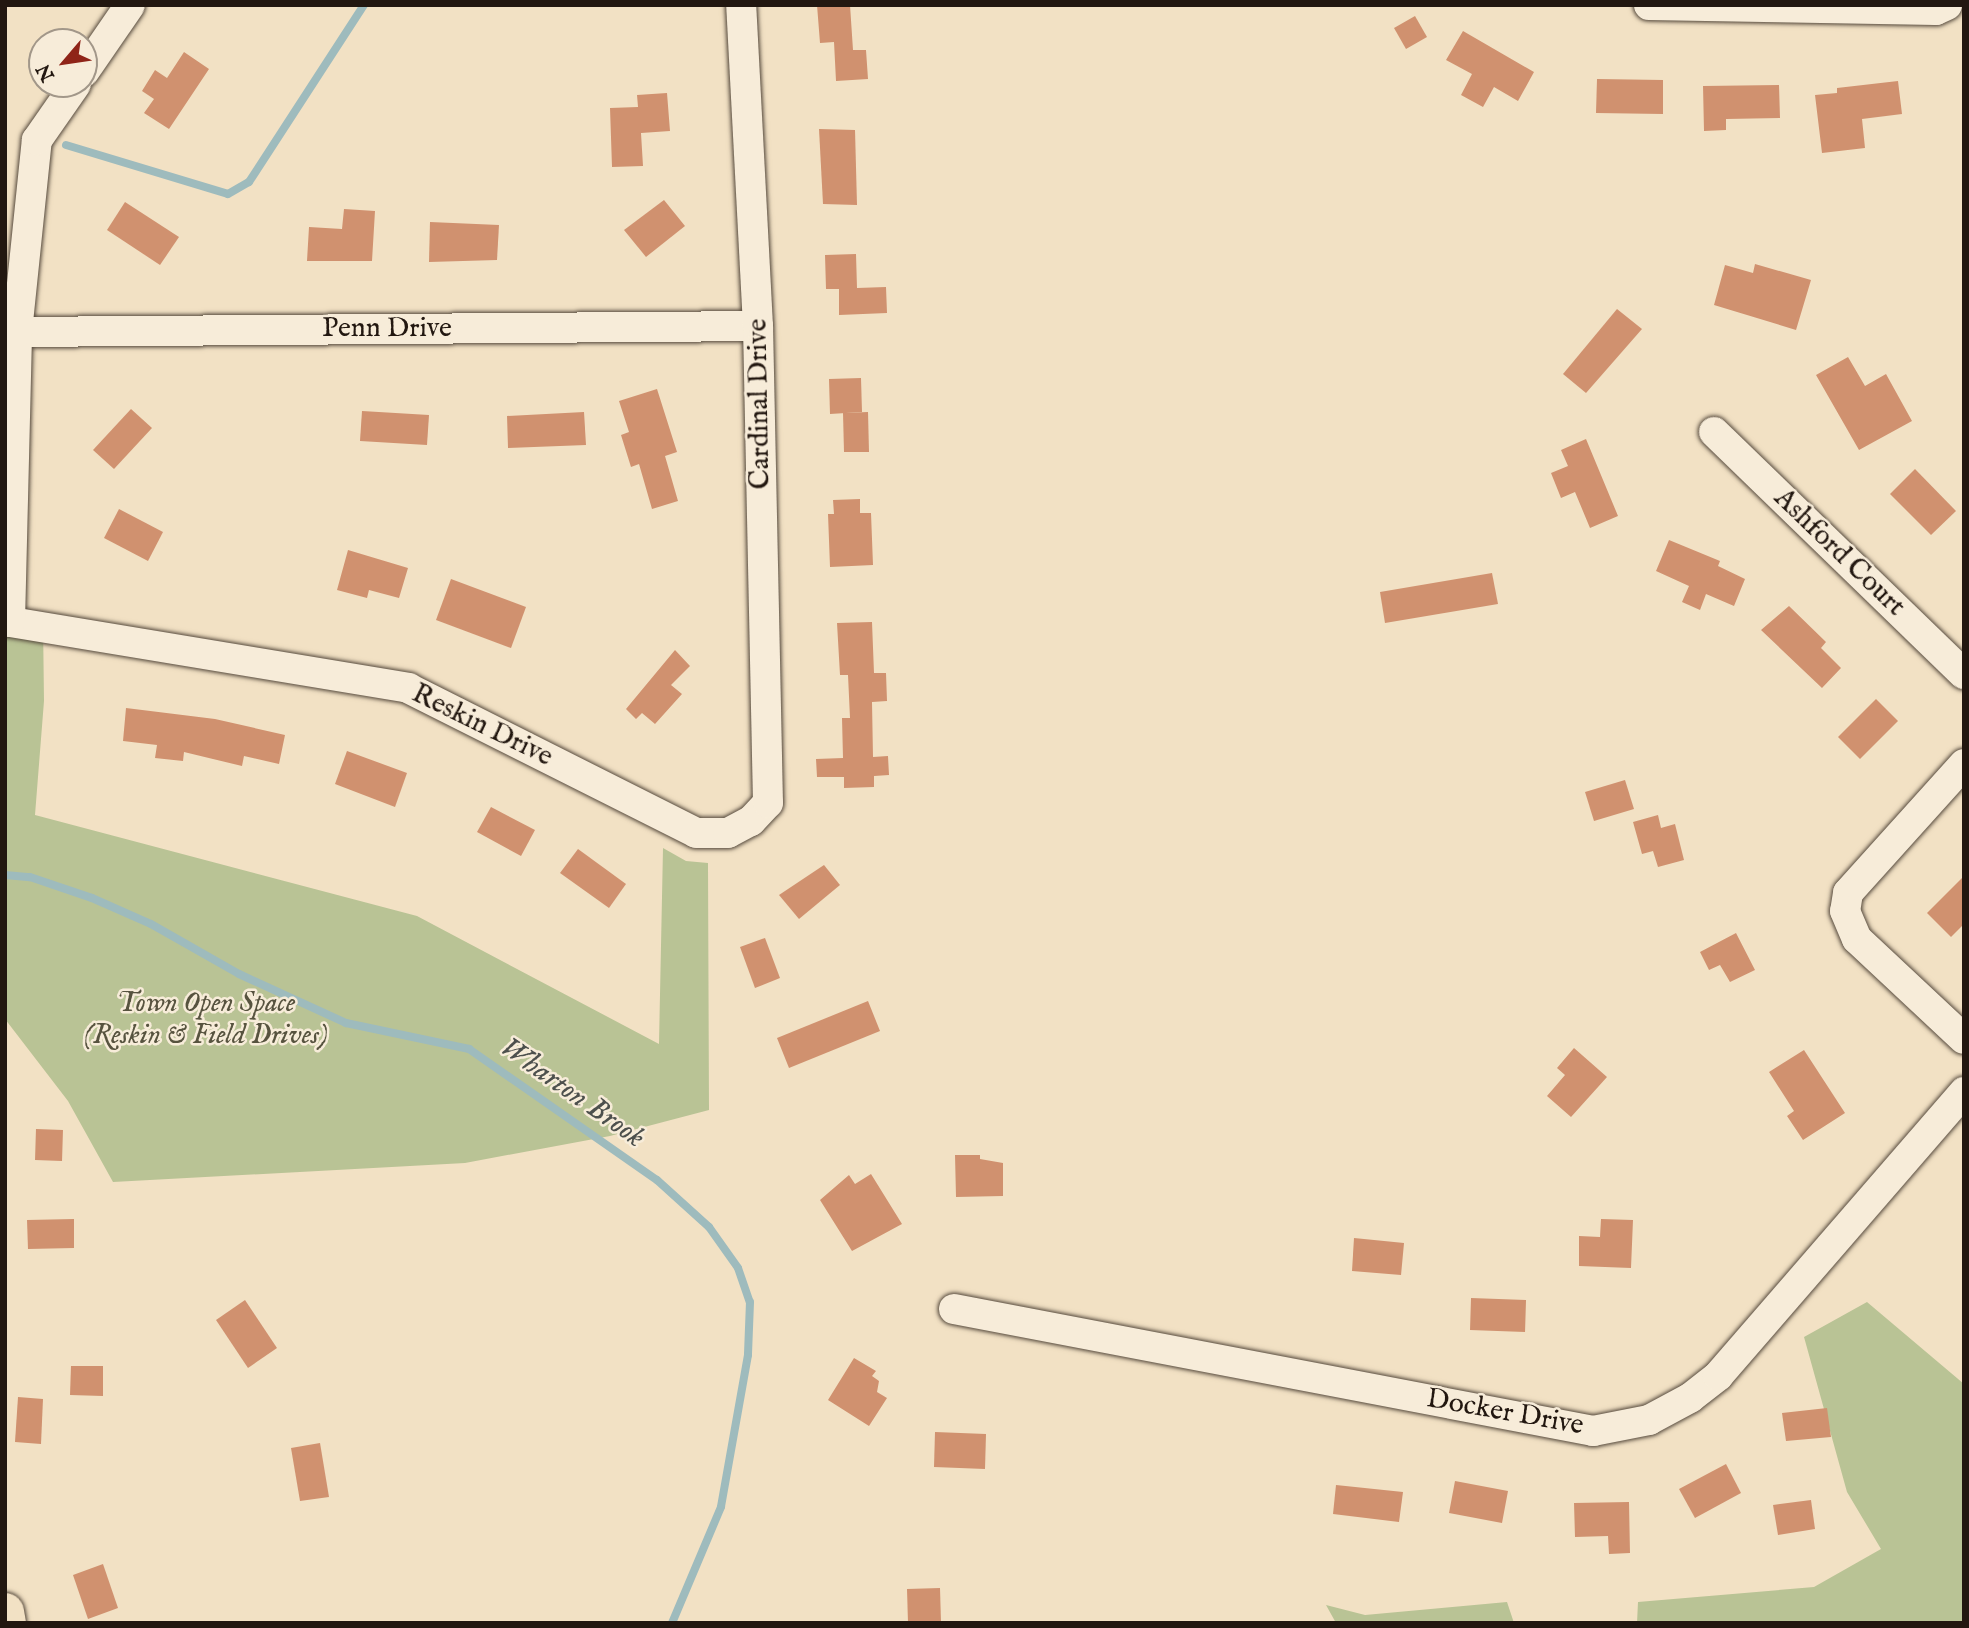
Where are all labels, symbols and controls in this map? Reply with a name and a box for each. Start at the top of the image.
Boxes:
north arrow [28,28,98,98]
text: N [32,59,61,85]
street label: Penn Drive [322,312,452,346]
street label: Cardinal Drive [742,318,778,490]
street label: Ashford Court [1766,482,1912,624]
street label: Reskin Drive [406,677,558,775]
park label: Town Open Space (Reskin & Field Drives) [84,987,328,1053]
water label: Wharton Brook [493,1030,651,1156]
street label: Docker Drive [1424,1383,1586,1443]

